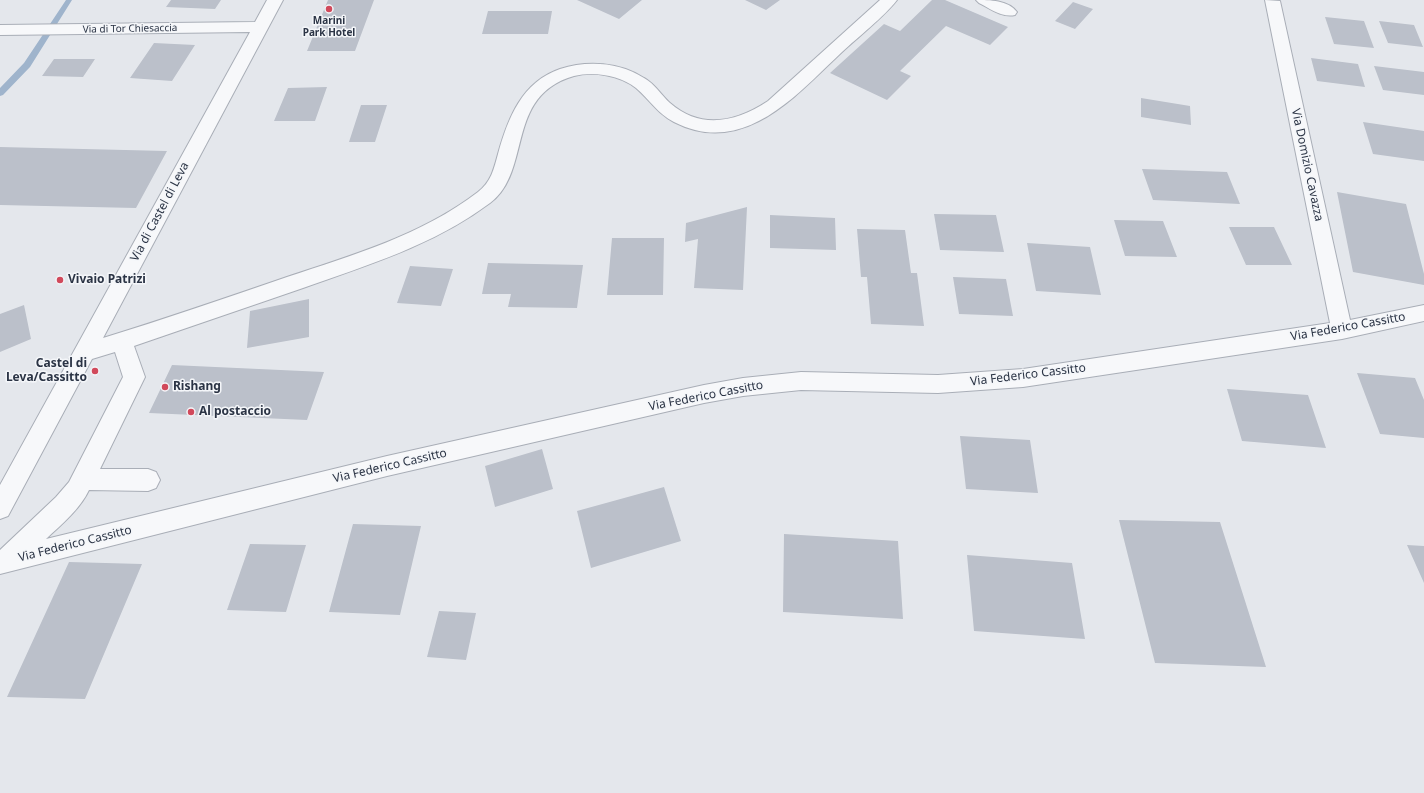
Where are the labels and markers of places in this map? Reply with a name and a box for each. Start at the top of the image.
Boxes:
marker: Marini Park Hotel [324,4,334,14]
place label: Marini Park Hotel [303,15,355,38]
place label: Vivaio Patrizi [68,273,146,287]
marker: Vivaio Patrizi [55,275,65,285]
place label: Castel di Leva/Cassitto [6,357,87,385]
marker: Castel di Leva/Cassitto [90,366,100,376]
place label: Rishang [173,380,221,394]
marker: Rishang [160,382,170,392]
place label: Al postaccio [199,405,271,419]
marker: Al postaccio [186,407,196,417]

